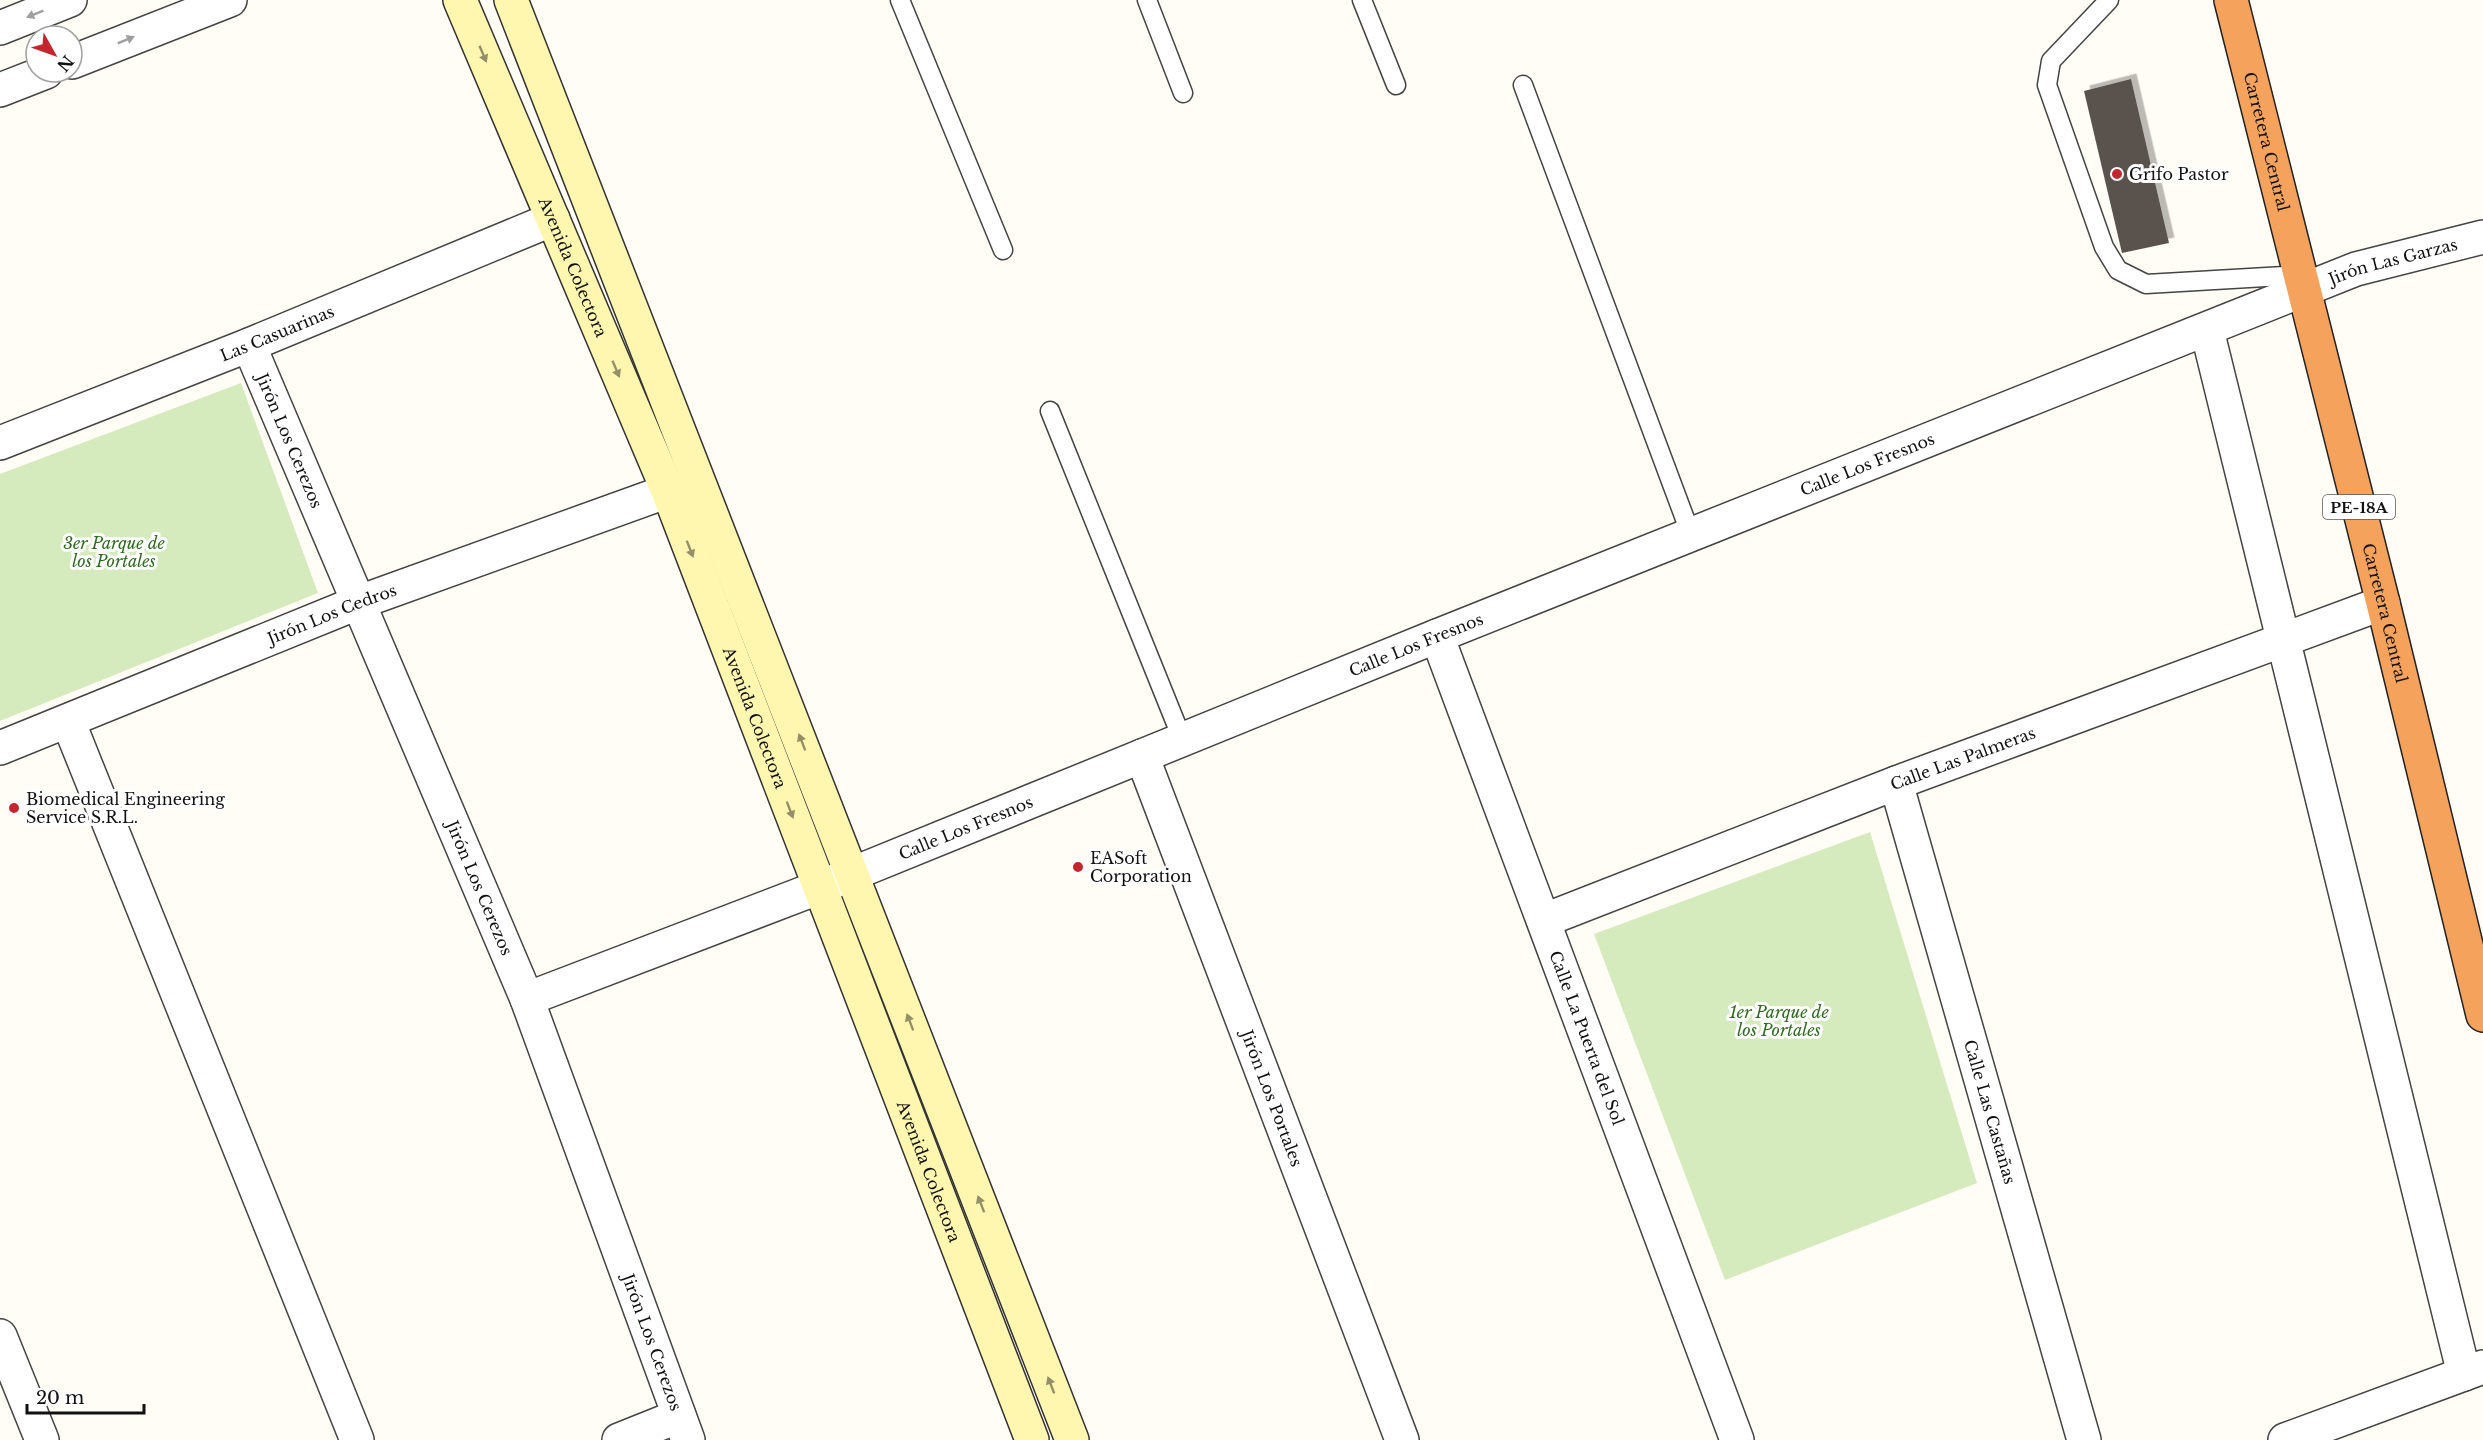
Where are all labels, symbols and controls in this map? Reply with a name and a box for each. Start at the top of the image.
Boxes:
one-way arrow [26,10,44,19]
north arrow [24,24,84,84]
one-way arrow [118,35,136,45]
one-way arrow [479,45,488,63]
text: N [53,51,78,76]
street label: Carretera Central [2240,70,2294,213]
place label: Grifo Pastor [2129,164,2229,184]
marker: Grifo Pastor [2110,167,2124,181]
street label: Avenida Colectora [534,193,612,340]
street label: Jirón Las Garzas [2324,234,2459,290]
street label: Las Casuarinas [217,301,337,365]
one-way arrow [612,360,621,377]
street label: Jirón Los Cerezos [251,368,327,511]
street label: Calle Los Fresnos [1797,428,1937,500]
road number: PE-18A [2323,495,2395,519]
park label: 3er Parque de los Portales [63,533,166,571]
one-way arrow [686,540,696,558]
street label: Carretera Central [2358,541,2412,685]
street label: Jirón Los Cedros [263,580,399,649]
street label: Calle Los Fresnos [1346,609,1486,681]
street label: Avenida Colectora [718,643,791,791]
street label: Calle Las Palmeras [1887,722,2038,794]
one-way arrow [796,733,806,751]
place label: Biomedical Engineering Service S.R.L. [26,789,225,827]
street label: Calle Los Fresnos [896,791,1036,864]
marker: Biomedical Engineering Service S.R.L. [7,801,21,815]
one-way arrow [786,801,795,819]
street label: Jirón Los Cerezos [442,816,517,958]
place label: EASoft Corporation [1090,848,1192,886]
marker: EASoft Corporation [1071,860,1085,874]
street label: Calle La Puerta del Sol [1545,948,1629,1128]
park label: 1er Parque de los Portales [1728,1002,1829,1040]
one-way arrow [905,1012,915,1030]
street label: Jirón Los Portales [1236,1025,1307,1169]
street label: Calle Las Castañas [1960,1037,2020,1186]
street label: Avenida Colectora [892,1097,965,1245]
one-way arrow [976,1194,986,1212]
street label: Jirón Los Cerezos [617,1269,686,1413]
one-way arrow [1046,1376,1056,1394]
scale bar [27,1377,144,1415]
text: 20 m [36,1387,84,1409]

